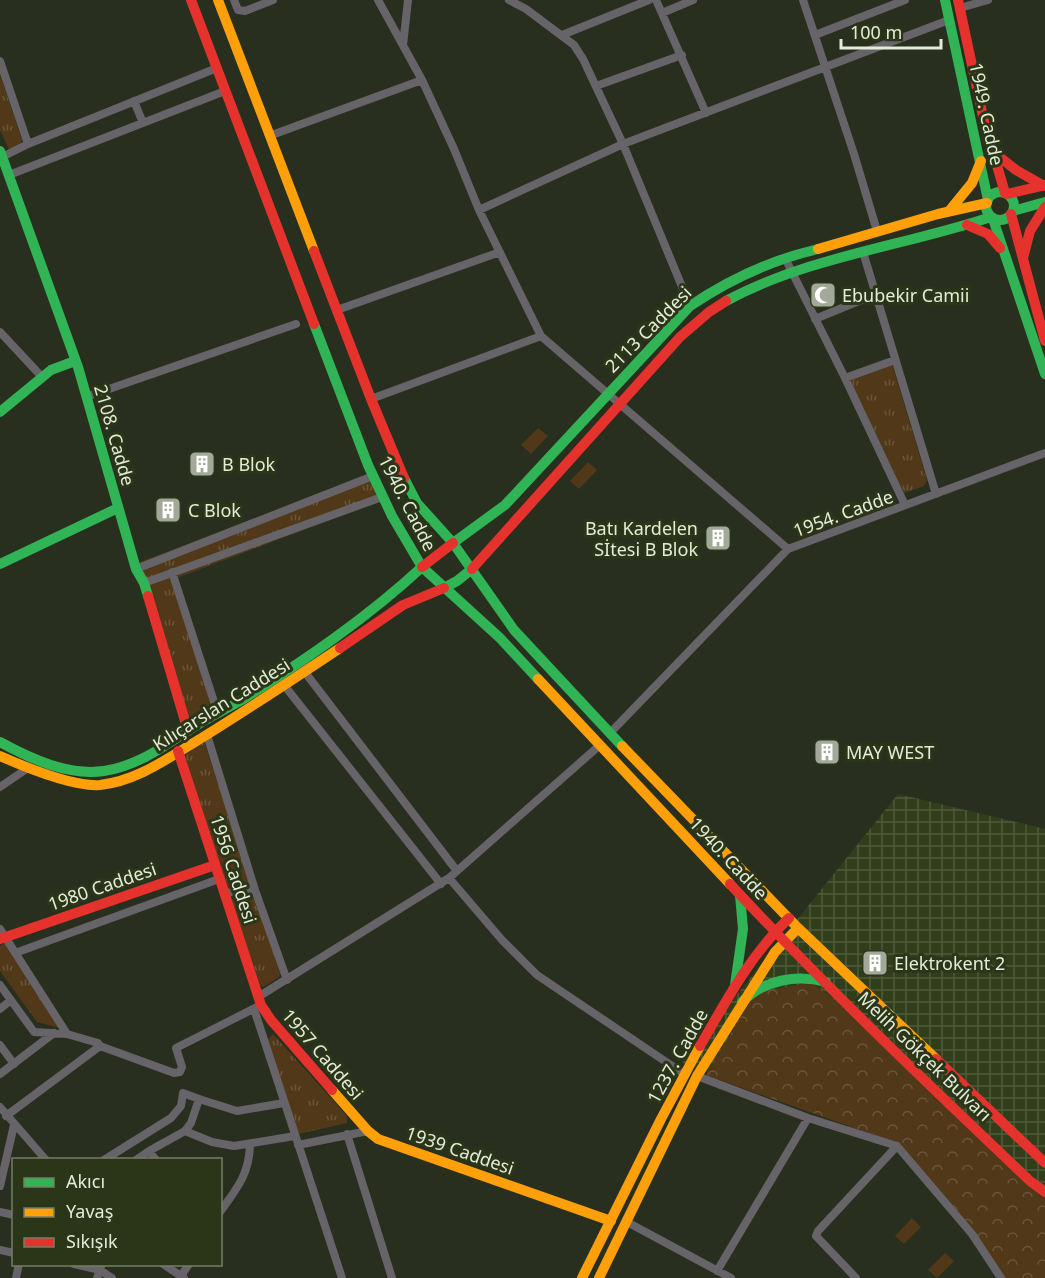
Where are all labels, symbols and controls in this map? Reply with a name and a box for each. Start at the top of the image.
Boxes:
scale bar [841,12,942,50]
text: 100 m [850,20,902,44]
street label: 1949. Cadde [964,60,1010,168]
mosque icon: Ebubekir Camii [808,280,838,310]
street label: 2113 Caddesi [600,281,696,377]
place label: Ebubekir Camii [842,283,969,307]
street label: 2108. Cadde [89,381,141,489]
building icon: B Blok [187,449,217,479]
street label: 1940. Cadde [374,451,442,555]
place label: B Blok [222,452,276,476]
street label: 1954. Cadde [790,484,896,542]
building icon: C Blok [153,495,183,525]
place label: C Blok [188,498,241,522]
place label: Batı Kardelen Sİtesi B Blok [585,516,698,561]
building icon: Batı Kardelen Sİtesi B Blok [703,523,733,553]
street label: Kılıçarslan Caddesi [148,652,294,756]
building icon: MAY WEST [812,737,842,767]
place label: MAY WEST [846,740,934,764]
street label: 1956 Caddesi [205,812,263,926]
street label: 1940. Cadde [685,812,773,904]
street label: 1980 Caddesi [45,856,159,916]
building icon: Elektrokent 2 [860,948,890,978]
place label: Elektrokent 2 [894,951,1005,975]
street label: Melih Gökçek Bulvarı [853,986,997,1126]
street label: 1957 Caddesi [277,1004,369,1104]
street label: 1237. Cadde [641,1004,713,1108]
street label: 1939 Caddesi [403,1120,517,1180]
legend [12,1158,222,1266]
text: Akıcı [66,1169,105,1193]
text: Yavaş [66,1199,113,1223]
text: Sıkışık [66,1229,118,1253]

